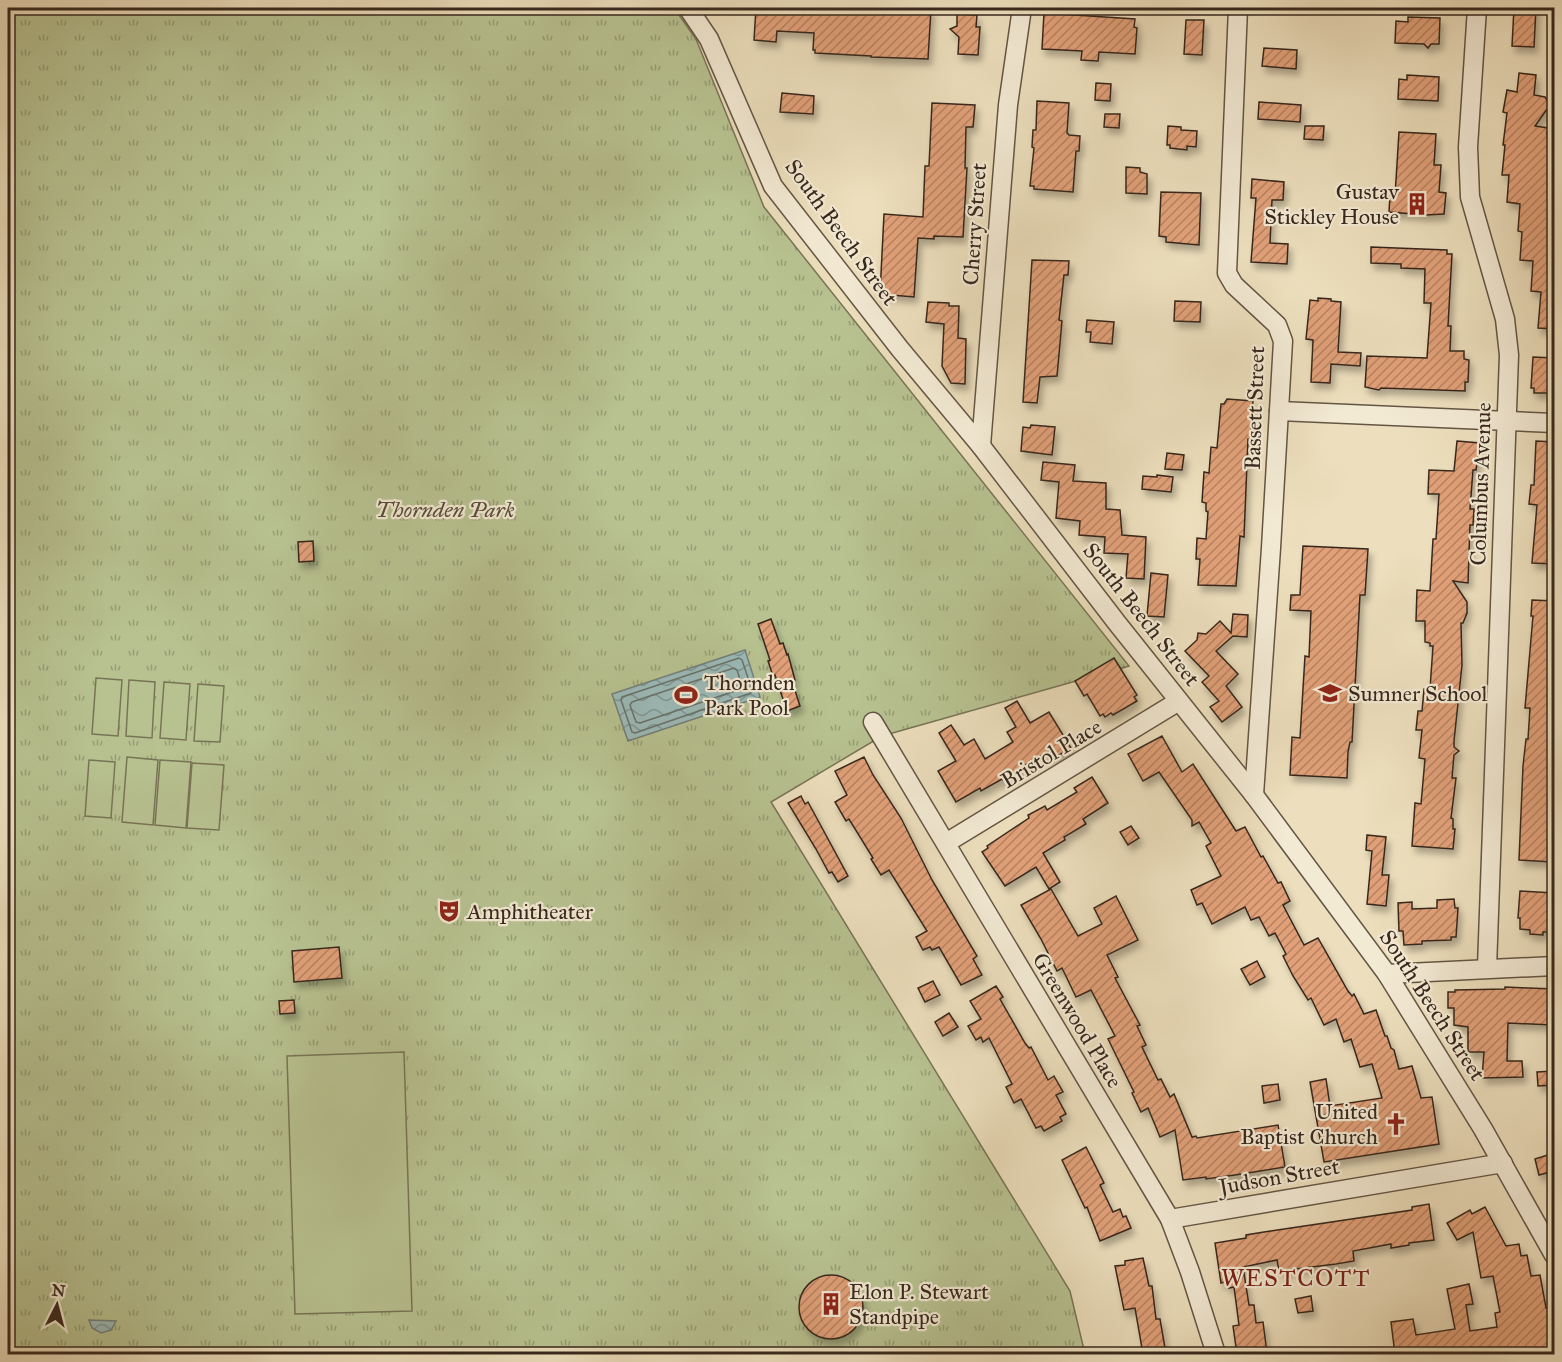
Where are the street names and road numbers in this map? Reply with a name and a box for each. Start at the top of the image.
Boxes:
street label: South Beech Street [779,154,904,311]
street label: Cherry Street [957,162,992,286]
street label: Bassett Street [1239,345,1270,470]
street label: Columbus Avenue [1464,402,1497,566]
street label: South Beech Street [1077,537,1206,691]
street label: Bristol Place [996,713,1107,794]
street label: South Beech Street [1374,925,1491,1086]
street label: Greenwood Place [1027,948,1129,1093]
street label: Judson Street [1215,1153,1342,1201]

